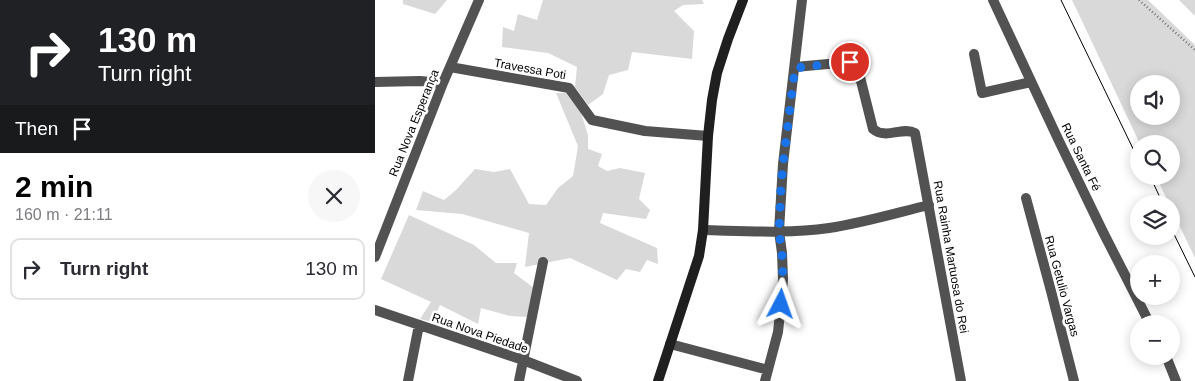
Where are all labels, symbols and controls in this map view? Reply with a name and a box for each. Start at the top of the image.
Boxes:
icon: right [15,20,80,85]
text: 130 m [98,20,197,59]
pin [829,41,871,83]
icon: arrive [836,48,864,76]
street label: Travessa Poti [493,56,567,82]
text: Turn right [98,61,191,86]
street label: Rua Nova Esperança [386,67,442,179]
map controls [1130,75,1180,365]
button: sound [1130,75,1180,125]
icon: arrive [68,115,96,143]
text: Then [15,118,58,139]
street label: Rua Santa Fé [1058,121,1104,194]
button: search [1130,135,1180,185]
text: 2 min [15,170,93,203]
button: close [308,170,360,222]
street label: Rua Rainha Martuosa do Rei [931,180,971,334]
button: layers [1130,195,1180,245]
text: 160 m · 21:11 [15,206,113,223]
street label: Rua Getulio Vargas [1042,234,1082,338]
icon: right [17,255,45,283]
button: + [1130,255,1180,305]
text: Turn right [60,258,148,279]
text: 130 m [305,258,358,279]
position arrow [754,277,806,329]
street label: Rua Nova Piedade [430,310,530,356]
button: − [1130,315,1180,365]

